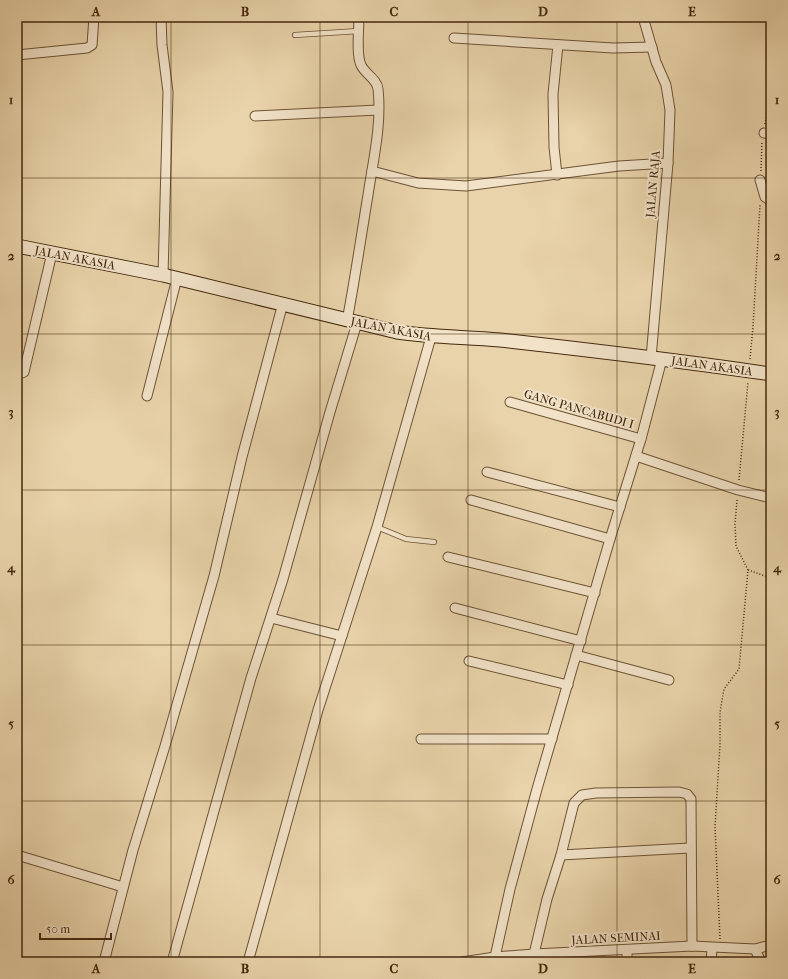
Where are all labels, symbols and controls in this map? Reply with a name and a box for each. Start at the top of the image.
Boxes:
text: A [91,4,101,19]
text: B [241,4,250,19]
text: C [390,4,399,19]
text: D [538,4,548,19]
text: E [688,4,696,19]
text: 1 [9,92,14,107]
text: 1 [775,92,780,107]
street label: JALAN RAJA [643,150,663,219]
street label: JALAN AKASIA [32,243,117,273]
text: 2 [8,248,15,263]
text: 2 [774,248,781,263]
street label: JALAN AKASIA [348,314,433,344]
street label: JALAN AKASIA [669,353,754,379]
street label: GANG PANCABUDI I [522,387,636,431]
text: 3 [8,404,14,420]
text: 3 [774,404,780,420]
text: 4 [6,560,16,576]
text: 4 [772,560,782,576]
text: 5 [8,716,14,731]
text: 5 [774,716,780,731]
text: 6 [7,872,15,887]
text: 6 [773,872,781,887]
scale bar [40,915,111,941]
text: 50 m [46,922,70,936]
street label: JALAN SEMINAI [570,929,661,947]
text: A [91,961,101,976]
text: B [241,961,250,976]
text: C [390,961,399,976]
text: D [538,961,548,976]
text: E [688,961,696,976]

